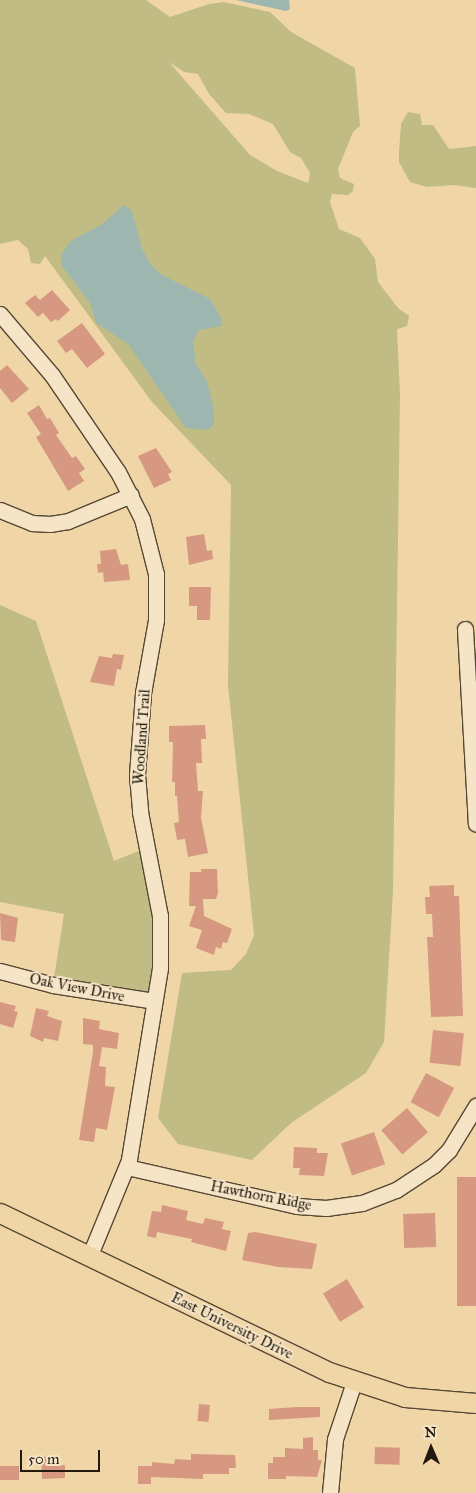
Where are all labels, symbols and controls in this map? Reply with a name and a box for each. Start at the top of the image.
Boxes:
street label: Woodland Trail [130,689,154,785]
street label: Oak View Drive [28,970,126,1006]
street label: Hawthorn Ridge [209,1177,313,1215]
street label: East University Drive [168,1289,296,1363]
north arrow [406,1423,456,1473]
text: N [425,1424,437,1441]
scale bar [22,1440,102,1472]
text: 50 m [28,1450,60,1468]

